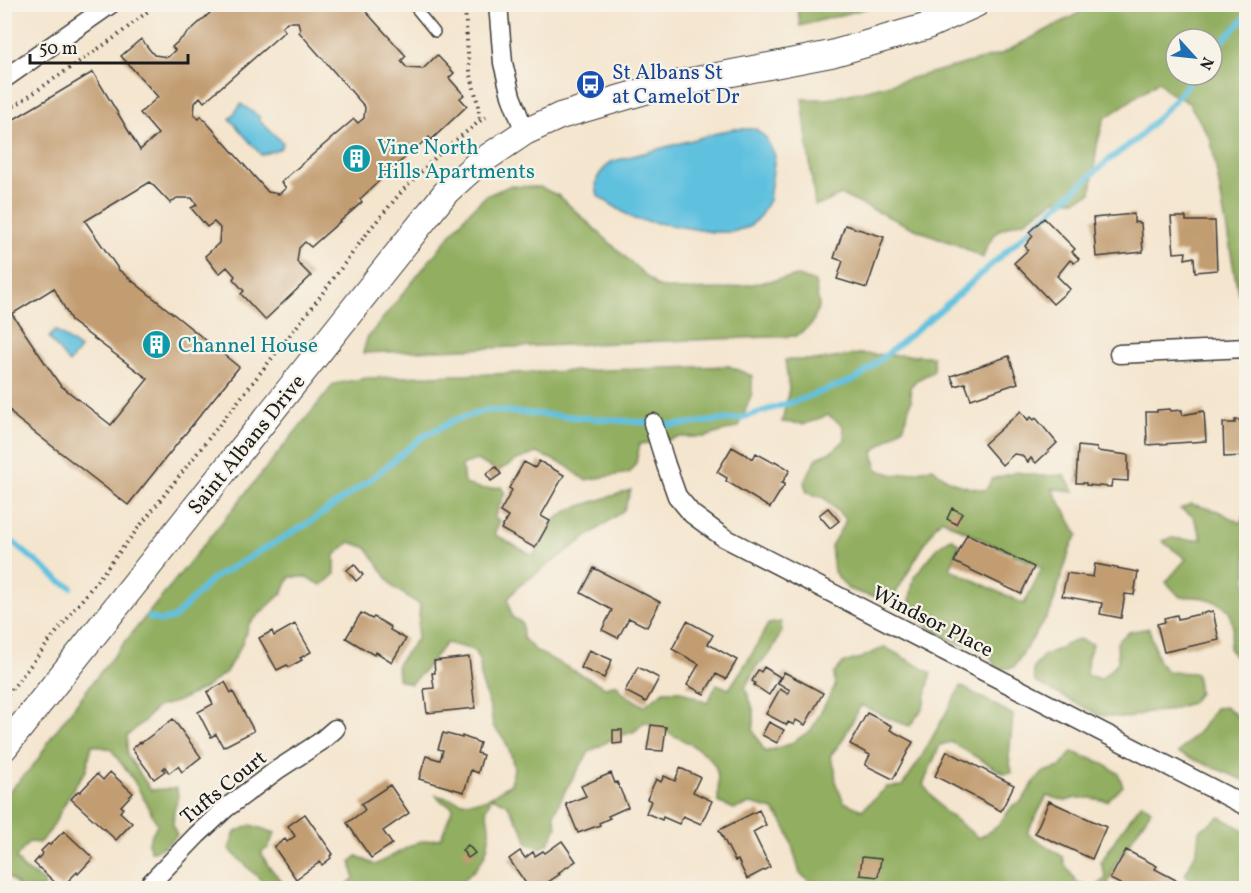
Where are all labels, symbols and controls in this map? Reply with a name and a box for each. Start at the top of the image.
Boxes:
scale bar [30,27,188,65]
north arrow [1164,27,1224,87]
text: 50 m [39,37,78,62]
text: N [1193,53,1218,73]
place label: St Albans St at Camelot Dr [612,59,740,112]
bus stop icon: St Albans St at Camelot Dr [575,68,607,100]
place label: Vine North Hills Apartments [377,134,535,187]
building icon: Vine North Hills Apartments [340,143,372,175]
building icon: Channel House [141,329,173,361]
place label: Channel House [178,332,318,361]
street label: Saint Albans Drive [182,369,313,521]
street label: Windsor Place [867,579,998,665]
street label: Tufts Court [175,744,273,832]

